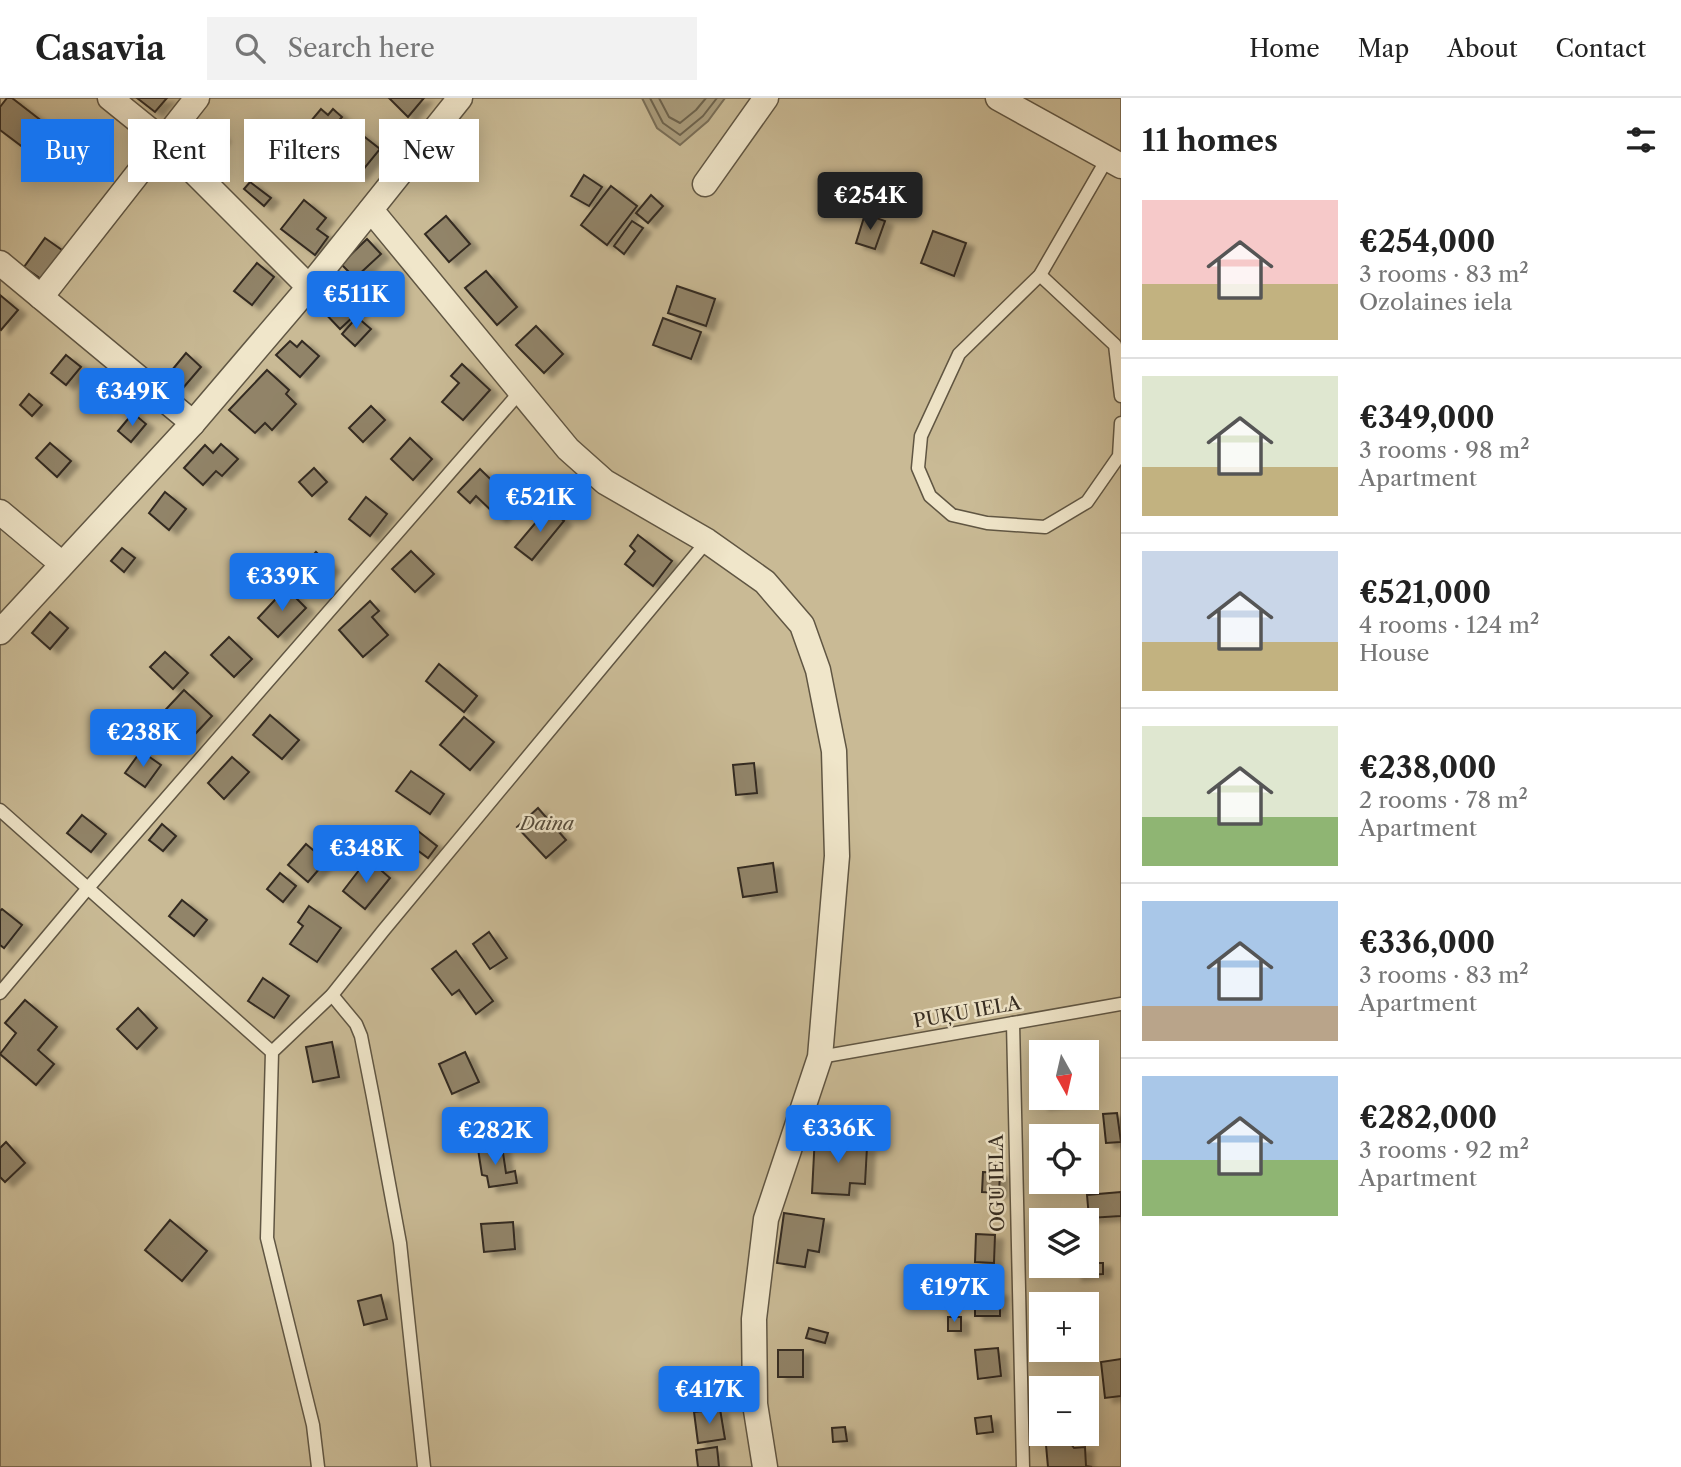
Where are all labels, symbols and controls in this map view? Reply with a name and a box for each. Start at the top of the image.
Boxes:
search box [207,17,697,80]
text: Casavia [35,28,165,69]
icon: search [231,29,269,67]
text: Search here [287,32,435,64]
text: Home [1249,34,1320,63]
text: Map [1358,34,1409,63]
text: About [1447,34,1518,63]
text: Contact [1556,34,1646,63]
chip: Buy [21,119,114,182]
chip: Rent [128,119,230,182]
chip: Filters [244,119,365,182]
chip: New [379,119,479,182]
icon: filters [1622,121,1660,159]
text: 11 homes [1142,122,1278,159]
pin: €254K [821,172,919,232]
text: €254K [834,181,906,209]
text: €254,000 [1359,223,1495,260]
icon: home [1198,228,1282,312]
text: 3 rooms · 83 m² [1359,260,1529,288]
pin: €511K [307,272,405,331]
text: €511K [323,280,389,308]
text: Ozolaines iela [1359,288,1512,316]
pin: €349K [83,368,181,428]
text: €349K [95,377,169,405]
text: €349,000 [1359,399,1495,436]
icon: home [1198,404,1282,488]
text: 3 rooms · 98 m² [1359,436,1530,464]
text: Apartment [1359,464,1477,492]
pin: €521K [491,474,589,534]
text: €521K [505,483,575,511]
pin: €339K [233,554,331,613]
text: €339K [246,562,318,590]
text: €521,000 [1359,574,1491,611]
icon: home [1198,579,1282,663]
text: 4 rooms · 124 m² [1359,611,1539,639]
text: House [1359,639,1429,667]
pin: €238K [94,710,192,769]
text: €238K [106,718,180,746]
text: €238,000 [1359,749,1496,786]
icon: home [1198,754,1282,838]
text: 2 rooms · 78 m² [1359,786,1528,814]
park label: Daina [518,812,575,835]
text: Apartment [1359,814,1477,842]
pin: €348K [317,826,415,885]
text: €348K [329,834,403,862]
text: €336,000 [1359,924,1495,961]
icon: home [1198,929,1282,1013]
text: 3 rooms · 83 m² [1359,961,1529,989]
text: Apartment [1359,989,1477,1017]
street label: PUĶU IELA [912,991,1023,1033]
north arrow [1029,1040,1099,1110]
map controls [1029,1040,1099,1446]
text: €282,000 [1359,1099,1497,1136]
icon: home [1198,1104,1282,1188]
pin: €336K [789,1105,887,1165]
pin: €282K [446,1108,544,1167]
text: €336K [802,1114,874,1142]
text: €282K [458,1116,532,1144]
button: locate [1029,1124,1099,1194]
street label: OGU IELA [985,1133,1009,1232]
text: 3 rooms · 92 m² [1359,1136,1529,1164]
text: Apartment [1359,1164,1477,1192]
button: layers [1029,1208,1099,1278]
pin: €197K [905,1264,1003,1324]
text: €197K [919,1273,989,1301]
button: + [1029,1292,1099,1362]
pin: €417K [660,1366,758,1426]
text: €417K [675,1375,743,1403]
button: − [1029,1376,1099,1446]

